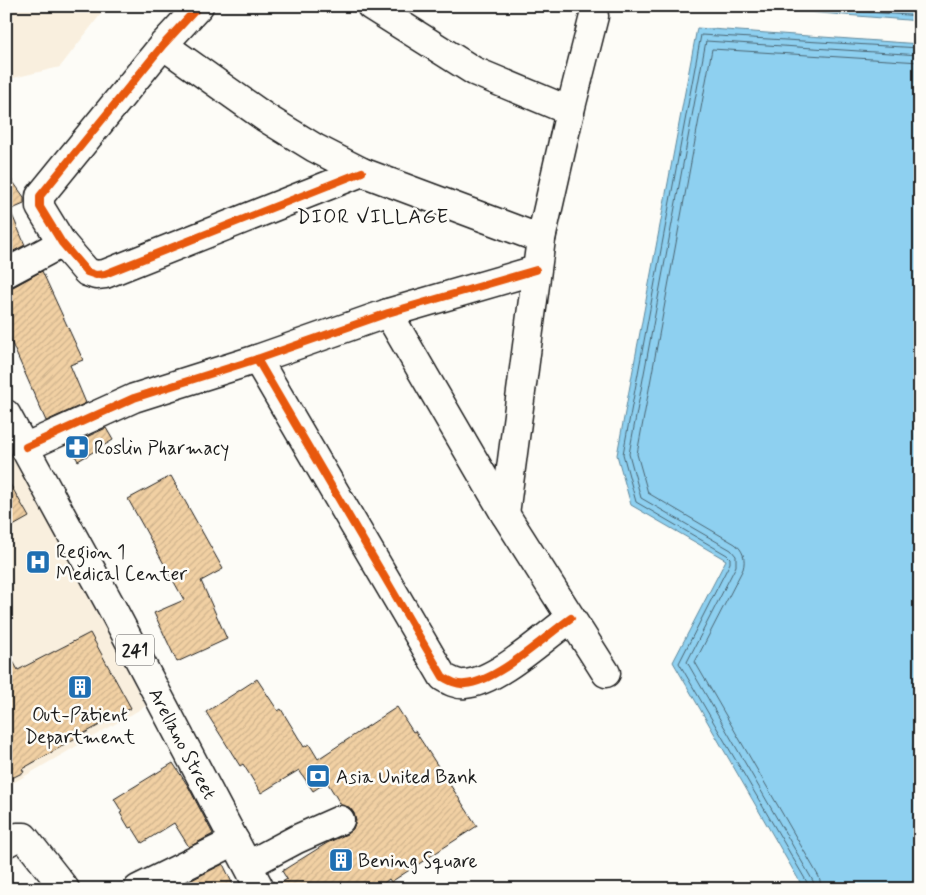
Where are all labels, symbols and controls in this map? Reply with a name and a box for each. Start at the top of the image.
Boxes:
district label: DIOR VILLAGE [297,204,449,231]
pharmacy icon: Roslin Pharmacy [64,434,90,460]
place label: Roslin Pharmacy [94,436,229,462]
place label: Region 1 Medical Center [56,540,187,587]
hospital icon: Region 1 Medical Center [25,549,51,575]
road number: 241 [116,634,154,666]
building icon: Out-Patient Department [67,674,93,700]
street label: Arellano Street [142,684,222,804]
place label: Out-Patient Department [25,703,135,750]
bank icon: Asia United Bank [305,763,331,789]
place label: Asia United Bank [336,765,477,790]
building icon: Bening Square [328,847,354,873]
place label: Bening Square [358,849,478,875]

